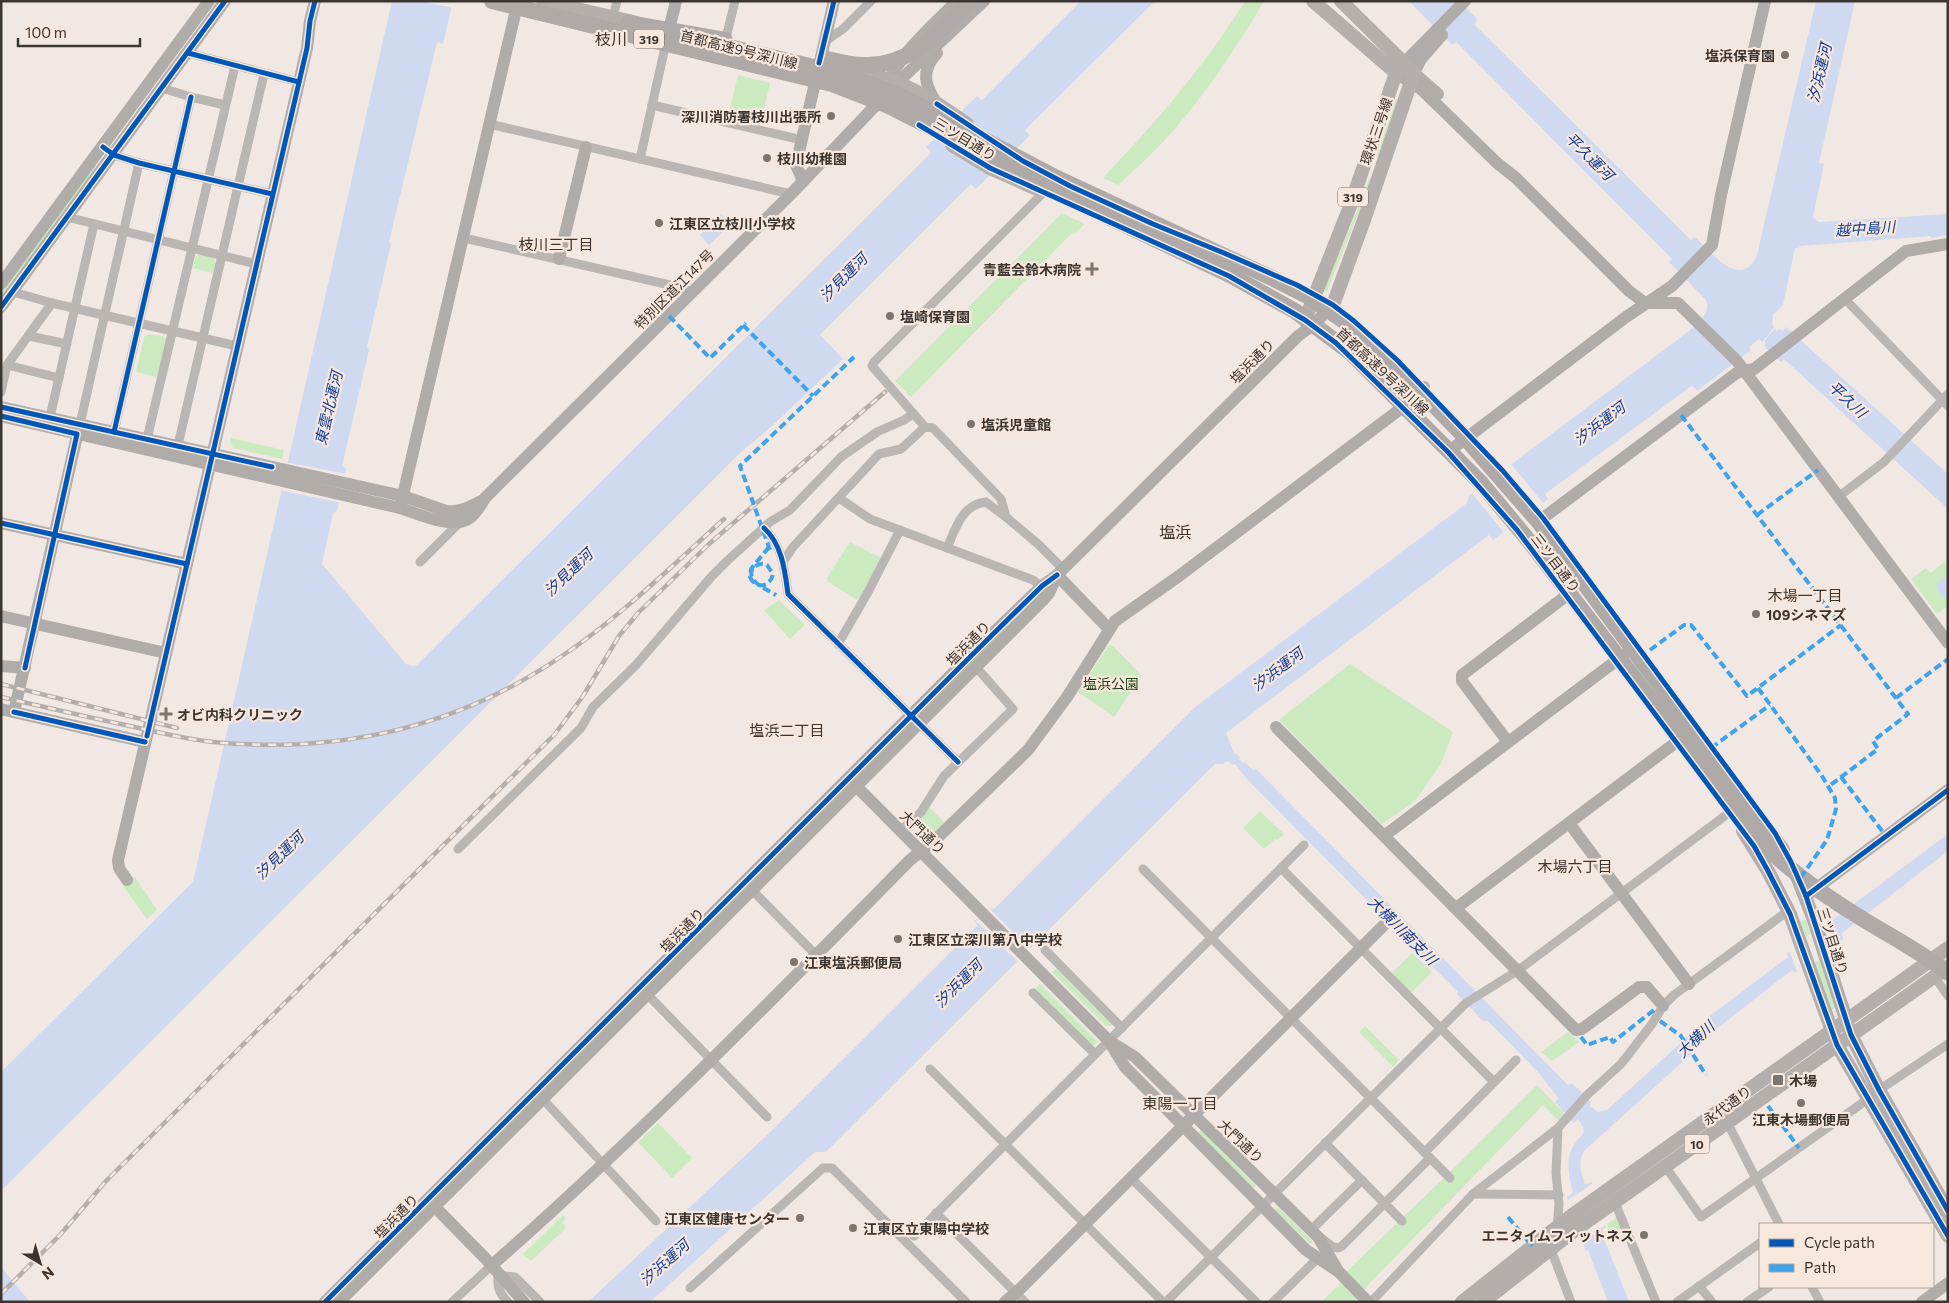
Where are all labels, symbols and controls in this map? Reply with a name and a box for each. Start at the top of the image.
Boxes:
scale bar [18,15,140,47]
text: 100 m [25,23,67,41]
street label: 首都高速9号深川線 [678,26,800,72]
district label: 枝川 [595,29,627,48]
road number: 319 [634,30,664,48]
water label: 汐浜運河 [1803,39,1835,104]
place label: 塩浜保育園 [1705,47,1775,64]
marker: 塩浜保育園 [1779,49,1791,61]
street label: 環状三号線 [1357,95,1395,167]
place label: 深川消防署枝川出張所 [681,108,821,125]
marker: 深川消防署枝川出張所 [825,110,837,122]
street label: 三ツ目通り [931,114,999,164]
water label: 平久運河 [1562,128,1620,186]
place label: 枝川幼稚園 [777,150,847,167]
marker: 枝川幼稚園 [761,152,773,164]
road number: 319 [1338,188,1368,206]
place label: 江東区立枝川小学校 [669,215,795,232]
marker: 江東区立枝川小学校 [653,217,665,229]
water label: 越中島川 [1834,217,1898,239]
district label: 枝川三丁目 [518,235,594,253]
street label: 特別区道江147号 [631,246,717,332]
water label: 汐見運河 [815,247,873,305]
place label: 青藍会鈴木病院 [983,261,1081,278]
marker: 青藍会鈴木病院 [1085,262,1099,276]
place label: 塩崎保育園 [900,308,970,325]
marker: 塩崎保育園 [884,310,896,322]
street label: 首都高速9号深川線 [1333,324,1433,418]
street label: 塩浜通り [1226,335,1278,387]
water label: 東雲北運河 [311,367,346,447]
water label: 平久川 [1825,377,1872,422]
water label: 汐浜運河 [1570,396,1631,448]
place label: 塩浜児童館 [981,416,1051,433]
marker: 塩浜児童館 [965,418,977,430]
district label: 塩浜 [1159,522,1191,541]
street label: 三ツ目通り [1528,530,1584,596]
water label: 汐見運河 [540,543,598,599]
district label: 木場一丁目 [1767,586,1843,604]
place label: 109シネマズ [1766,606,1846,623]
marker: 109シネマズ [1750,608,1762,620]
street label: 塩浜通り [942,617,994,669]
water label: 汐浜運河 [1248,642,1309,694]
park label: 塩浜公園 [1083,675,1139,692]
place label: オビ内科クリニック [177,706,303,723]
marker: オビ内科クリニック [159,707,173,721]
district label: 塩浜二丁目 [749,721,825,739]
street label: 大門通り [897,806,949,858]
water label: 汐見運河 [251,826,309,882]
district label: 木場六丁目 [1537,857,1613,875]
water label: 大横川南支川 [1365,892,1443,970]
street label: 塩浜通り [656,904,708,956]
street label: 三ツ目通り [1814,905,1852,977]
place label: 江東区立深川第八中学校 [908,931,1062,948]
marker: 江東区立深川第八中学校 [892,933,904,945]
water label: 汐浜運河 [930,953,988,1011]
place label: 江東塩浜郵便局 [804,954,902,971]
marker: 江東塩浜郵便局 [788,956,800,968]
water label: 大横川 [1672,1016,1719,1061]
place label: 木場 [1789,1072,1817,1089]
marker: 木場 [1771,1073,1785,1087]
street label: 永代通り [1699,1082,1755,1128]
district label: 東陽一丁目 [1142,1094,1218,1112]
marker: 江東木場郵便局 [1795,1097,1807,1109]
place label: 江東木場郵便局 [1752,1111,1850,1128]
street label: 大門通り [1215,1115,1267,1167]
road number: 10 [1684,1134,1710,1154]
street label: 塩浜通り [370,1190,422,1242]
place label: 江東区健康センター [664,1210,790,1227]
marker: 江東区健康センター [794,1212,806,1224]
place label: 江東区立東陽中学校 [863,1220,989,1237]
marker: 江東区立東陽中学校 [847,1222,859,1234]
legend [1759,1223,1934,1288]
place label: エニタイムフィットネス [1481,1227,1634,1244]
marker: エニタイムフィットネス [1638,1229,1650,1241]
water label: 汐浜運河 [636,1233,695,1289]
text: Cycle path [1804,1233,1875,1251]
north arrow [15,1238,65,1288]
text: Path [1804,1258,1836,1276]
text: N [39,1264,58,1284]

